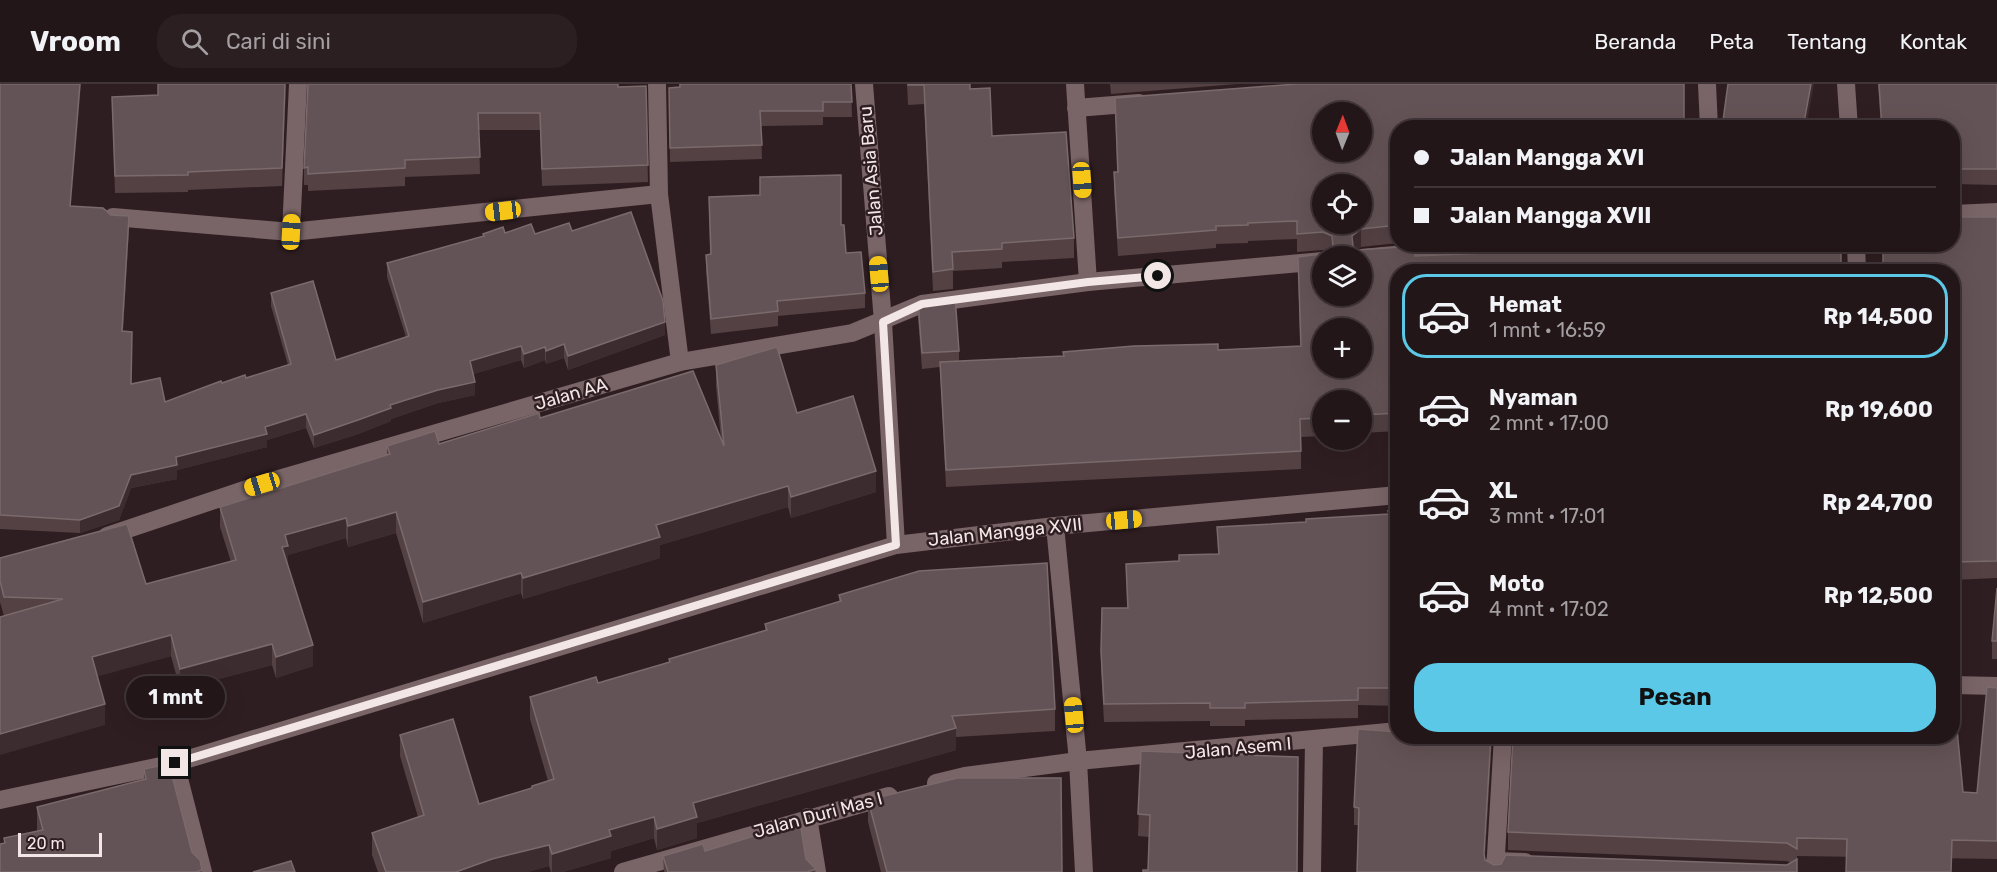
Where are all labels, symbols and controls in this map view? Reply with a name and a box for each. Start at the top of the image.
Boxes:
search box [157,14,577,68]
text: Vroom [30,25,121,58]
icon: search [178,25,211,58]
text: Cari di sini [226,28,331,55]
text: Beranda [1594,29,1676,54]
text: Peta [1709,29,1754,54]
text: Tentang [1787,29,1867,54]
text: Kontak [1900,29,1967,54]
north arrow [1312,102,1372,162]
map controls [1312,102,1372,450]
street label: Jalan Asia Baru [854,105,888,237]
text: Jalan Mangga XVI [1450,144,1644,171]
car [1072,161,1092,199]
button: locate [1312,174,1372,234]
car [484,200,522,222]
text: Jalan Mangga XVII [1450,202,1651,229]
car [281,214,301,250]
button: layers [1312,246,1372,306]
car [868,255,890,293]
route start [1144,262,1171,289]
icon: car [1417,289,1471,343]
text: Hemat [1489,291,1562,318]
text: Rp 14,500 [1823,303,1933,330]
button: + [1312,318,1372,378]
text: 1 mnt · 16:59 [1489,318,1606,342]
street label: Jalan AA [532,373,610,415]
icon: car [1417,382,1471,436]
text: Nyaman [1489,384,1578,411]
button: − [1312,390,1372,450]
text: Rp 19,600 [1825,396,1933,423]
text: 2 mnt · 17:00 [1489,411,1609,435]
car [242,470,282,498]
icon: car [1417,475,1471,529]
text: XL [1489,477,1517,504]
text: Rp 24,700 [1822,489,1933,516]
text: 3 mnt · 17:01 [1489,504,1605,528]
car [1105,509,1143,531]
street label: Jalan Mangga XVII [927,513,1083,551]
icon: car [1417,568,1471,622]
text: Moto [1489,570,1544,597]
text: Rp 12,500 [1824,582,1933,609]
text: 4 mnt · 17:02 [1489,597,1609,621]
button: Pesan [1414,663,1936,732]
callout: 1 mnt [126,676,225,718]
text: 1 mnt [148,685,203,709]
car [1063,696,1085,734]
street label: Jalan Asem I [1184,732,1292,764]
route end [161,749,188,776]
street label: Jalan Duri Mas I [751,787,885,843]
scale bar [18,830,102,858]
text: 20 m [27,834,65,853]

